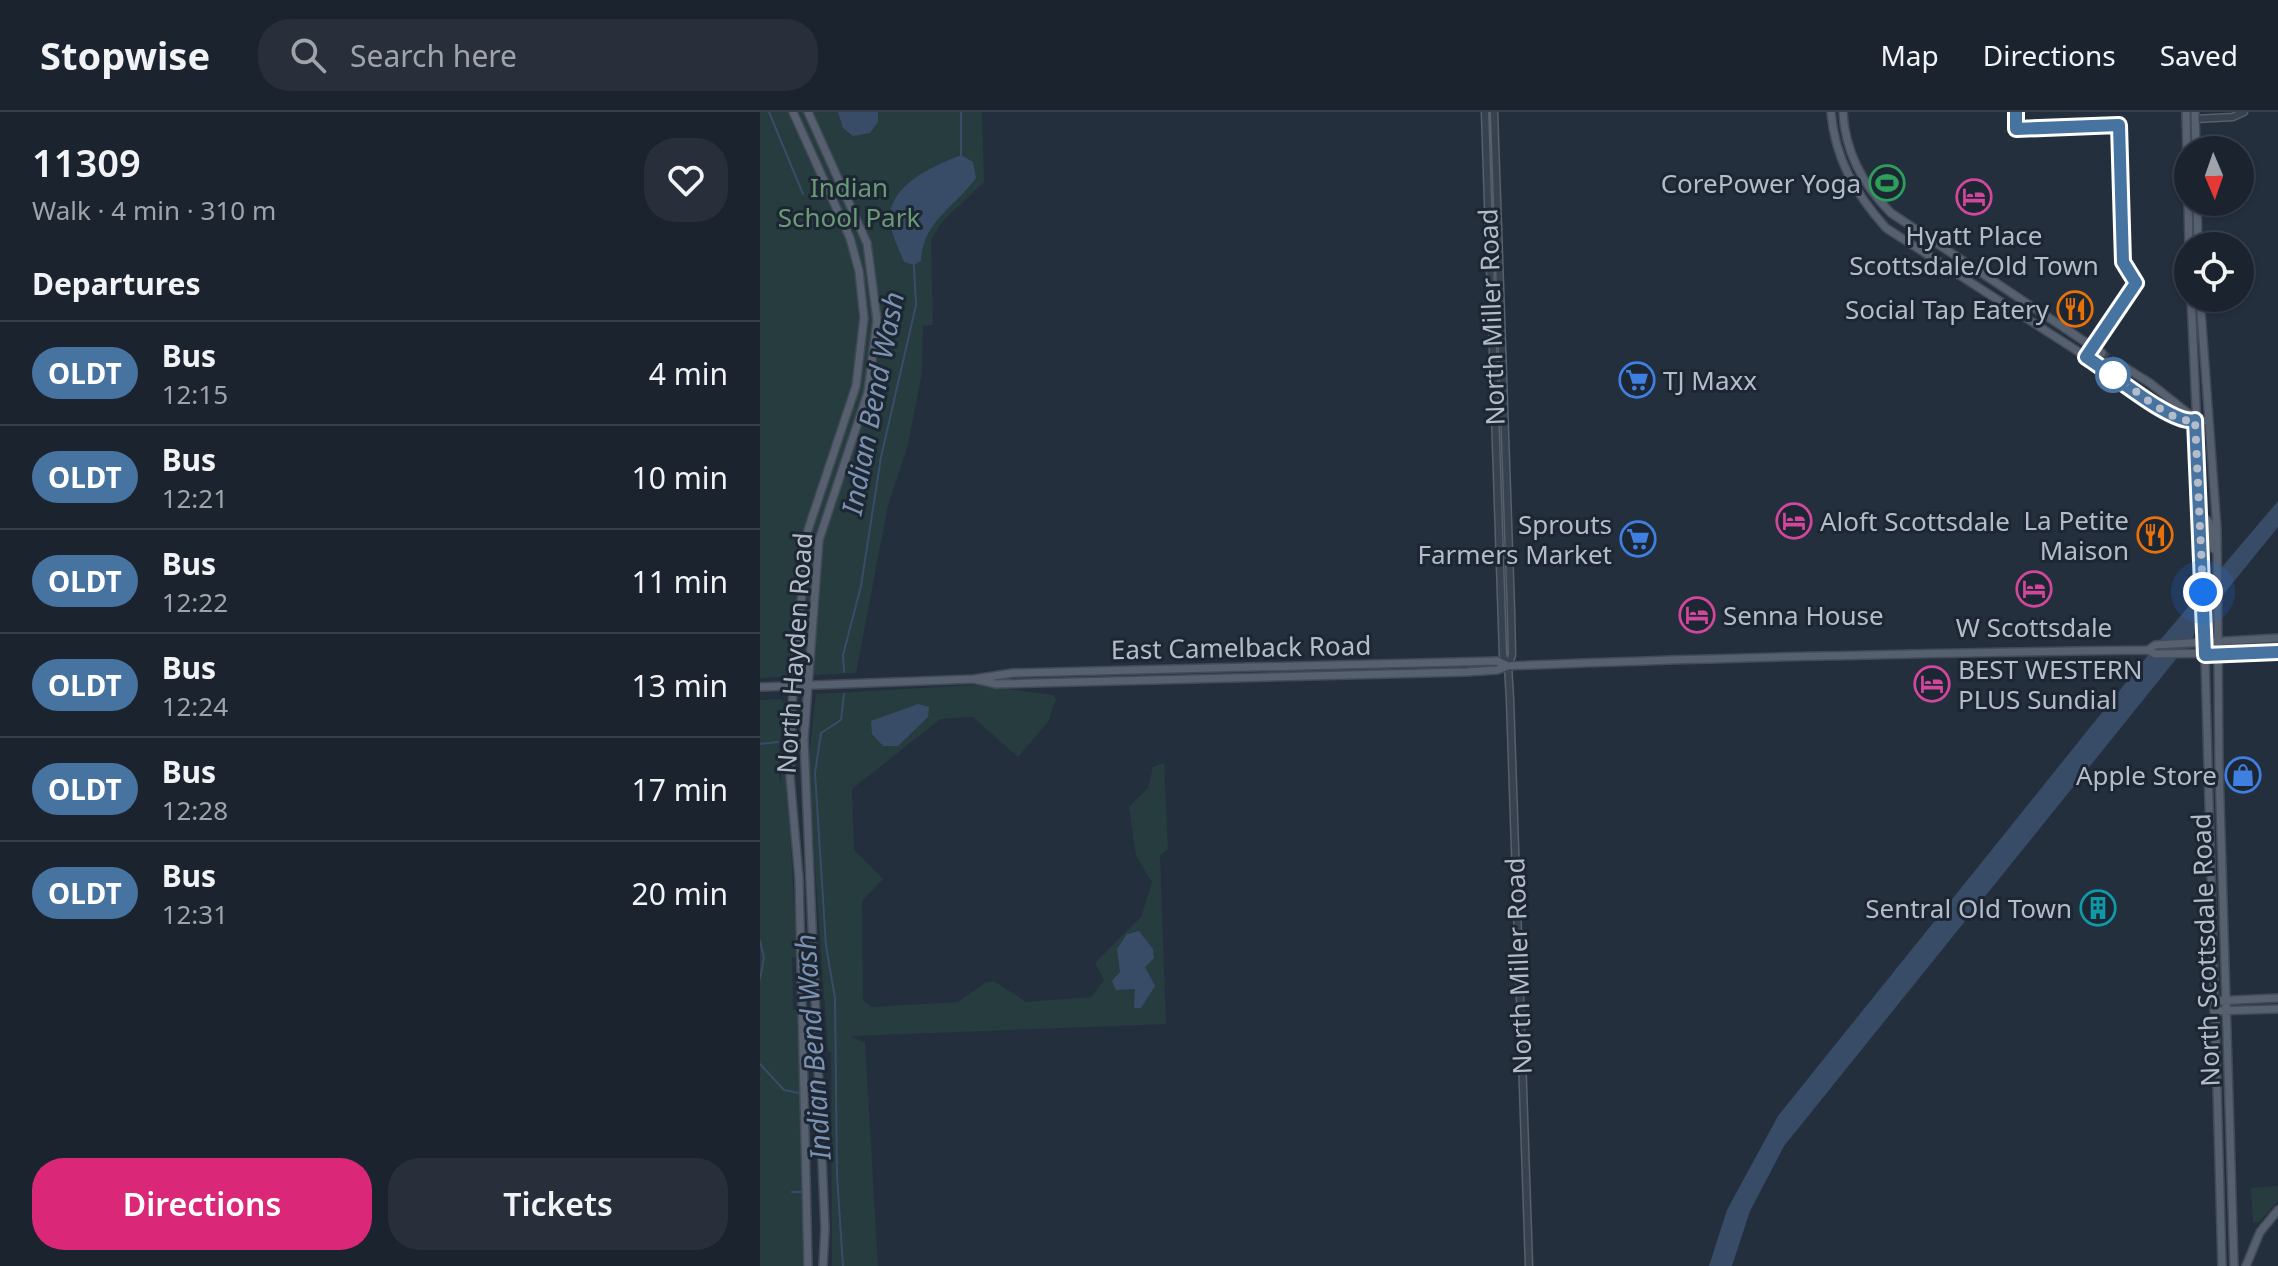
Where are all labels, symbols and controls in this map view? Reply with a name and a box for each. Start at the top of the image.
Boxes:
search box [258,19,818,91]
text: Stopwise [40,29,210,81]
icon: search [286,33,330,77]
text: Search here [350,35,517,76]
text: Map [1880,36,1939,74]
text: Directions [1983,36,2116,74]
text: Saved [2160,36,2238,74]
text: 11309 [32,136,141,188]
north arrow [2174,136,2254,216]
map controls [2174,136,2254,312]
button: heart [644,138,728,222]
sports icon: CorePower Yoga [1868,164,1906,202]
place label: CorePower Yoga [1661,165,1861,201]
park label: Indian School Park [778,169,920,235]
hotel icon: Hyatt Place Scottsdale/Old Town [1955,178,1993,216]
text: Walk · 4 min · 310 m [32,192,276,228]
street label: North Miller Road [1469,208,1513,426]
place label: Hyatt Place Scottsdale/Old Town [1849,217,2099,283]
button: locate [2174,232,2254,312]
text: Departures [32,263,201,304]
water label: Indian Bend Wash [832,288,912,519]
restaurant icon: Social Tap Eatery [2056,290,2094,328]
place label: Social Tap Eatery [1845,291,2050,327]
text: Bus [162,335,216,376]
text: 4 min [649,353,728,394]
text: OLDT [48,354,122,392]
unlabelled marker [2096,358,2130,392]
supermarket icon: TJ Maxx [1618,361,1656,399]
place label: TJ Maxx [1663,362,1757,398]
text: 12:15 [162,376,228,412]
text: Bus [162,439,216,480]
text: 10 min [632,457,728,498]
text: OLDT [48,458,122,496]
text: 12:21 [162,480,228,516]
hotel icon: Aloft Scottsdale [1775,502,1813,540]
place label: La Petite Maison [2023,502,2129,568]
place label: Aloft Scottsdale [1820,503,2010,539]
place label: Sprouts Farmers Market [1417,506,1612,572]
restaurant icon: La Petite Maison [2136,516,2174,554]
supermarket icon: Sprouts Farmers Market [1619,520,1657,558]
street label: North Hayden Road [768,531,820,775]
text: Bus [162,543,216,584]
text: 11 min [632,561,728,602]
text: OLDT [48,562,122,600]
hotel icon: W Scottsdale [2015,570,2053,608]
your location [2183,572,2223,612]
text: 12:22 [162,584,228,620]
hotel icon: Senna House [1678,596,1716,634]
place label: Senna House [1723,597,1884,633]
place label: W Scottsdale [1956,609,2112,645]
street label: East Camelback Road [1110,627,1372,667]
text: Bus [162,647,216,688]
place label: BEST WESTERN PLUS Sundial [1958,651,2143,717]
text: 13 min [632,665,728,706]
hotel icon: BEST WESTERN PLUS Sundial [1913,665,1951,703]
text: OLDT [48,666,122,704]
text: 12:24 [162,688,228,724]
text: Bus [162,751,216,792]
shop icon: Apple Store [2224,756,2262,794]
place label: Apple Store [2076,757,2217,793]
text: 17 min [632,769,728,810]
text: OLDT [48,770,122,808]
text: 12:28 [162,792,228,828]
street label: North Scottsdale Road [2182,813,2228,1087]
text: Bus [162,855,216,896]
street label: North Miller Road [1496,857,1540,1075]
text: 20 min [632,873,728,914]
text: OLDT [48,874,122,912]
building icon: Sentral Old Town [2079,889,2117,927]
place label: Sentral Old Town [1865,890,2072,926]
text: 12:31 [162,896,228,932]
water label: Indian Bend Wash [785,933,839,1162]
button: Directions [32,1158,372,1250]
button: Tickets [388,1158,728,1250]

